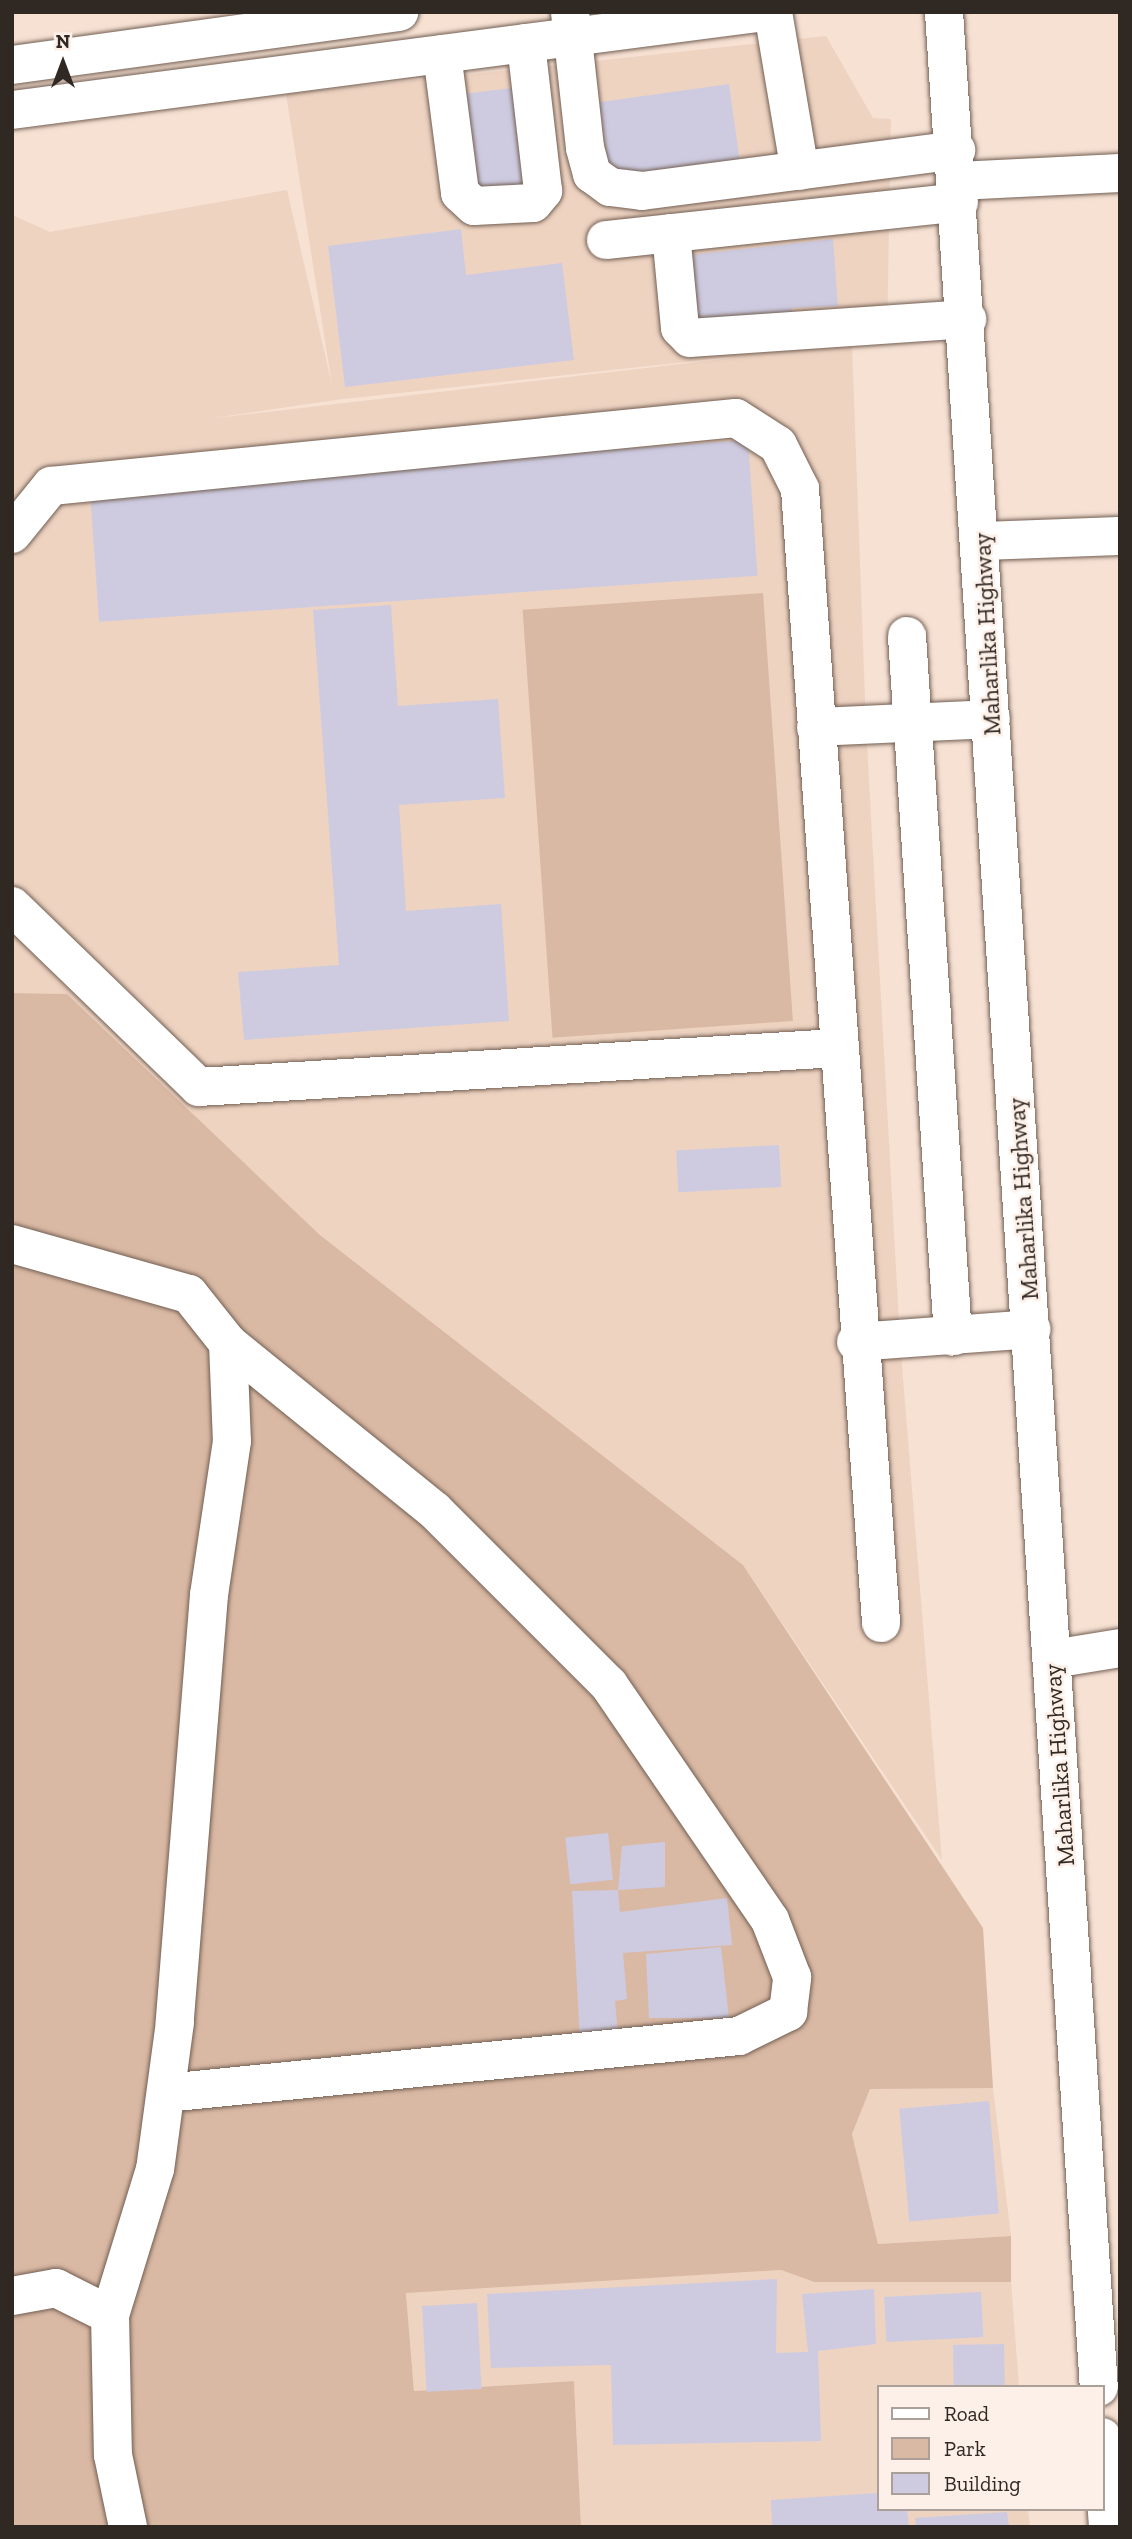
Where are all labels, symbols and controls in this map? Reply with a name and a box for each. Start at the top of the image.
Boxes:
north arrow [28,28,98,98]
text: N [56,30,70,53]
street label: Maharlika Highway [967,532,1007,736]
street label: Maharlika Highway [1002,1097,1044,1301]
street label: Maharlika Highway [1038,1663,1080,1867]
legend [876,2385,1104,2511]
text: Road [944,2401,989,2426]
text: Park [944,2436,986,2461]
text: Building [944,2471,1021,2496]

